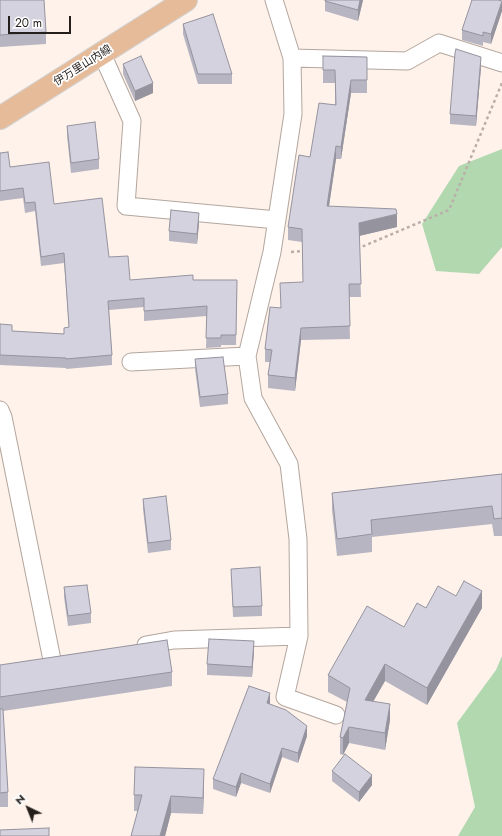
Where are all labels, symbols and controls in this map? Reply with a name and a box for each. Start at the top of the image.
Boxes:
scale bar [10,8,73,34]
text: 20 m [15,14,42,32]
street label: 伊万里山内線 [52,43,114,89]
north arrow [8,788,48,828]
text: N [11,790,28,808]

